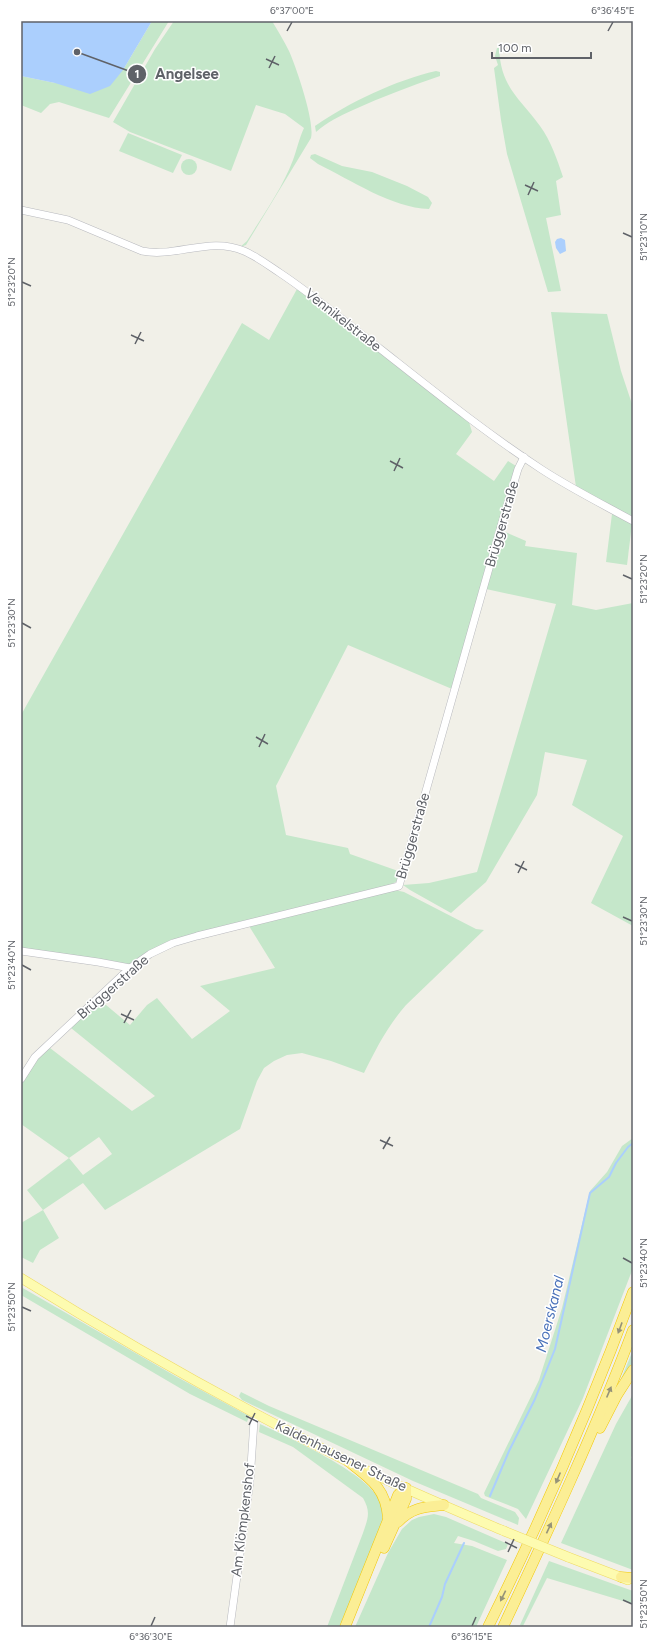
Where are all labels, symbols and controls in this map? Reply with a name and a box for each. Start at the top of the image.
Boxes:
text: 6°37'00"E [270,4,314,17]
text: 6°36'45"E [591,4,635,17]
scale bar [492,34,591,60]
text: 100 m [498,41,532,55]
callout: Angelsee [127,61,227,88]
text: Angelsee [155,65,220,83]
text: 1 [134,67,140,81]
text: 51°23'10"N [637,213,650,261]
text: 51°23'20"N [5,257,18,307]
street label: Vennikelstraße [301,285,385,355]
street label: Brüggerstraße [482,478,523,569]
text: 51°23'20"N [637,554,650,604]
text: 51°23'30"N [5,598,18,648]
street label: Brüggerstraße [393,790,434,881]
text: 51°23'30"N [637,896,650,946]
text: 51°23'40"N [5,940,18,990]
street label: Brüggerstraße [74,951,152,1023]
text: 51°23'40"N [637,1238,650,1288]
water label: Moerskanal [532,1273,568,1354]
text: 51°23'50"N [5,1282,18,1332]
one-way arrow [616,1323,622,1335]
one-way arrow [606,1385,612,1397]
street label: Kaldenhausener Straße [272,1417,410,1495]
street label: Am Klömpkenshof [228,1461,259,1578]
one-way arrow [555,1472,561,1483]
one-way arrow [546,1522,552,1534]
text: 51°23'50"N [637,1579,650,1629]
one-way arrow [500,1590,506,1601]
text: 6°36'30"E [129,1630,173,1643]
text: 6°36'15"E [451,1630,493,1643]

